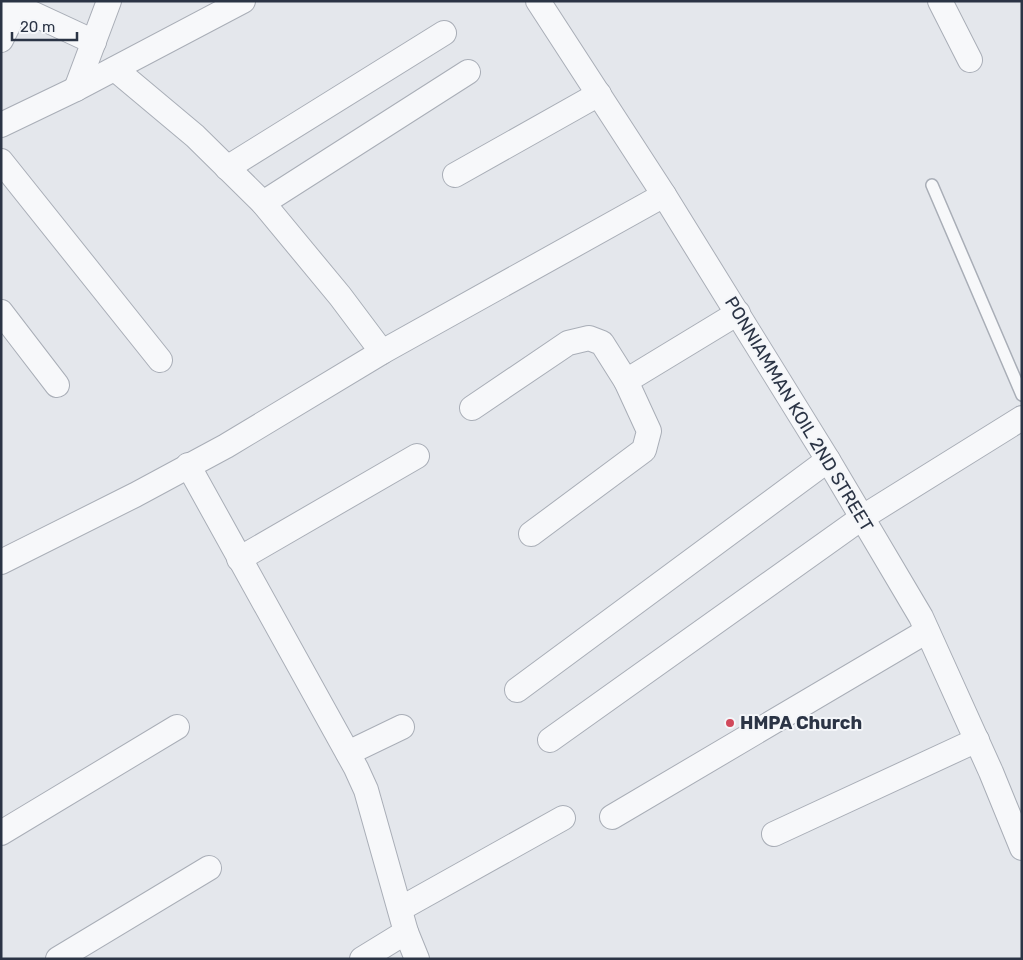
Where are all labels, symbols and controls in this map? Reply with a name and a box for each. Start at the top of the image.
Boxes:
scale bar [12,10,78,42]
text: 20 m [20,18,55,36]
street label: PONNIAMMAN KOIL 2ND STREET [720,293,878,535]
place label: HMPA Church [740,712,862,734]
marker: HMPA Church [724,717,736,729]

